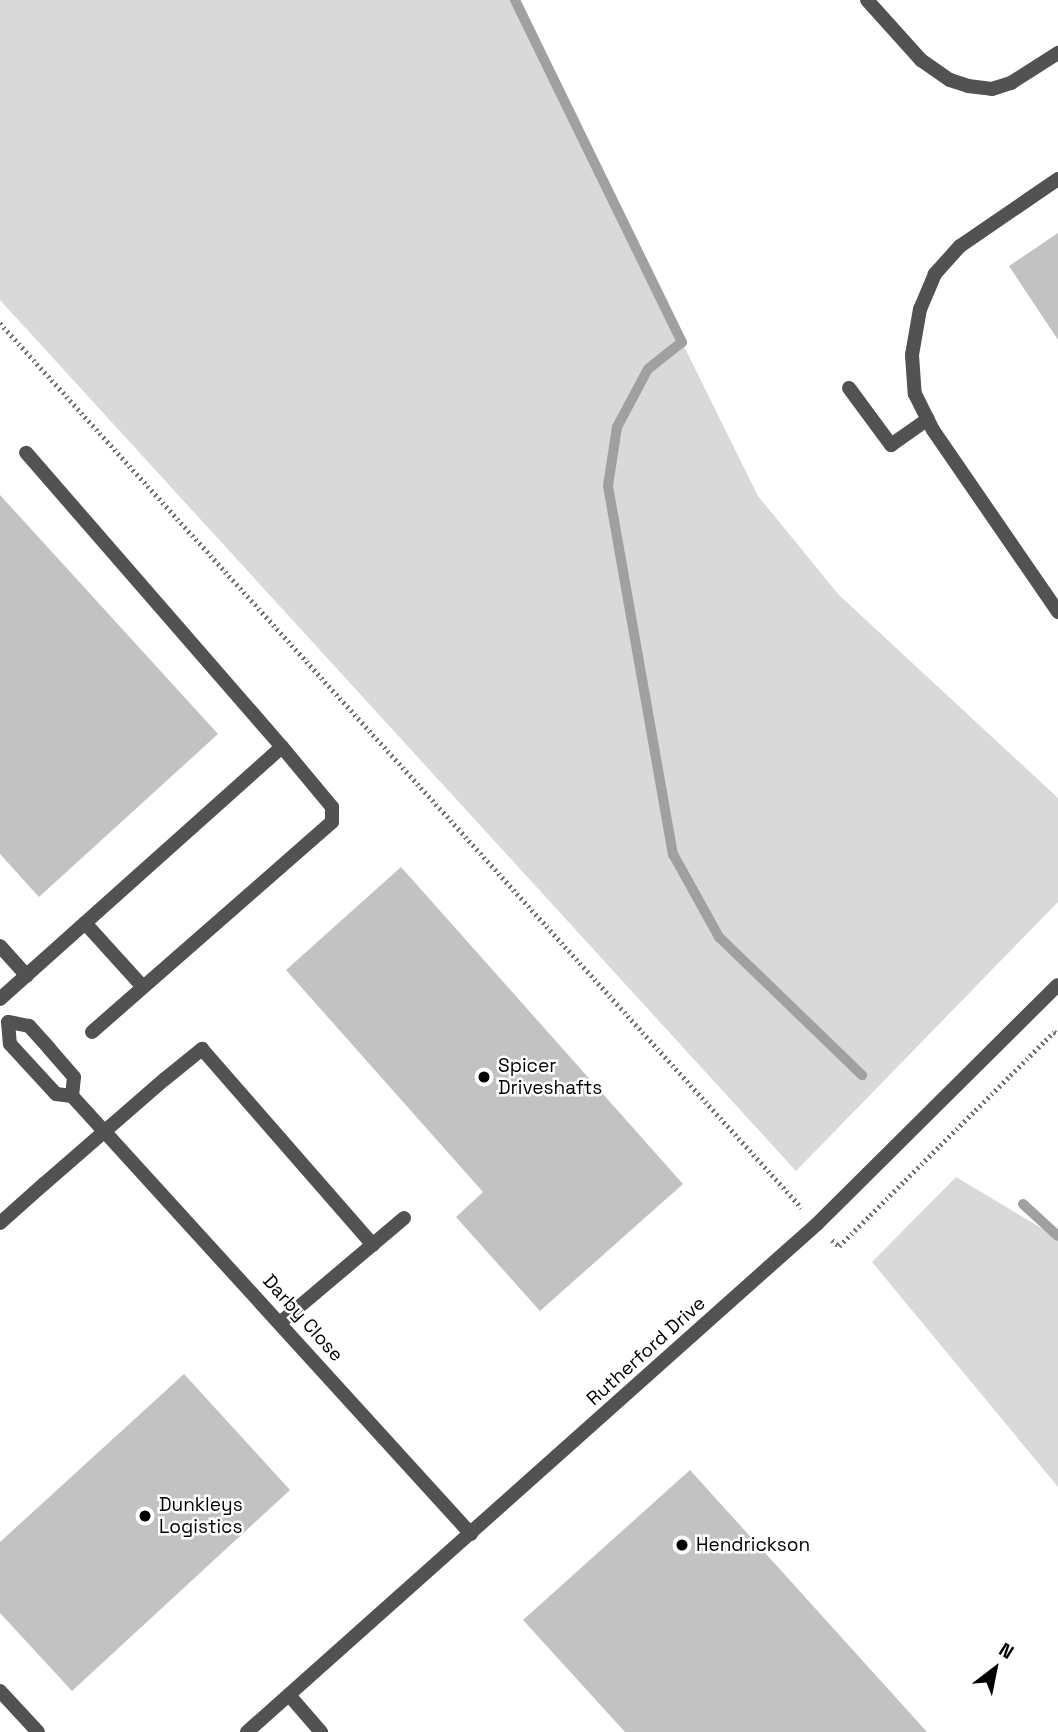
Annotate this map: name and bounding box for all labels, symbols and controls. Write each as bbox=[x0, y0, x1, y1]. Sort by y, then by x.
place label: Spicer Driveshafts bbox=[498, 1055, 602, 1099]
marker: Spicer Driveshafts bbox=[476, 1069, 492, 1085]
street label: Darby Close bbox=[258, 1270, 348, 1366]
street label: Rutherford Drive bbox=[582, 1292, 710, 1410]
place label: Dunkleys Logistics bbox=[159, 1494, 243, 1538]
marker: Dunkleys Logistics bbox=[137, 1508, 153, 1524]
place label: Hendrickson bbox=[696, 1534, 810, 1556]
marker: Hendrickson bbox=[674, 1537, 690, 1553]
north arrow bbox=[960, 1634, 1030, 1704]
text: N bbox=[994, 1637, 1018, 1665]

